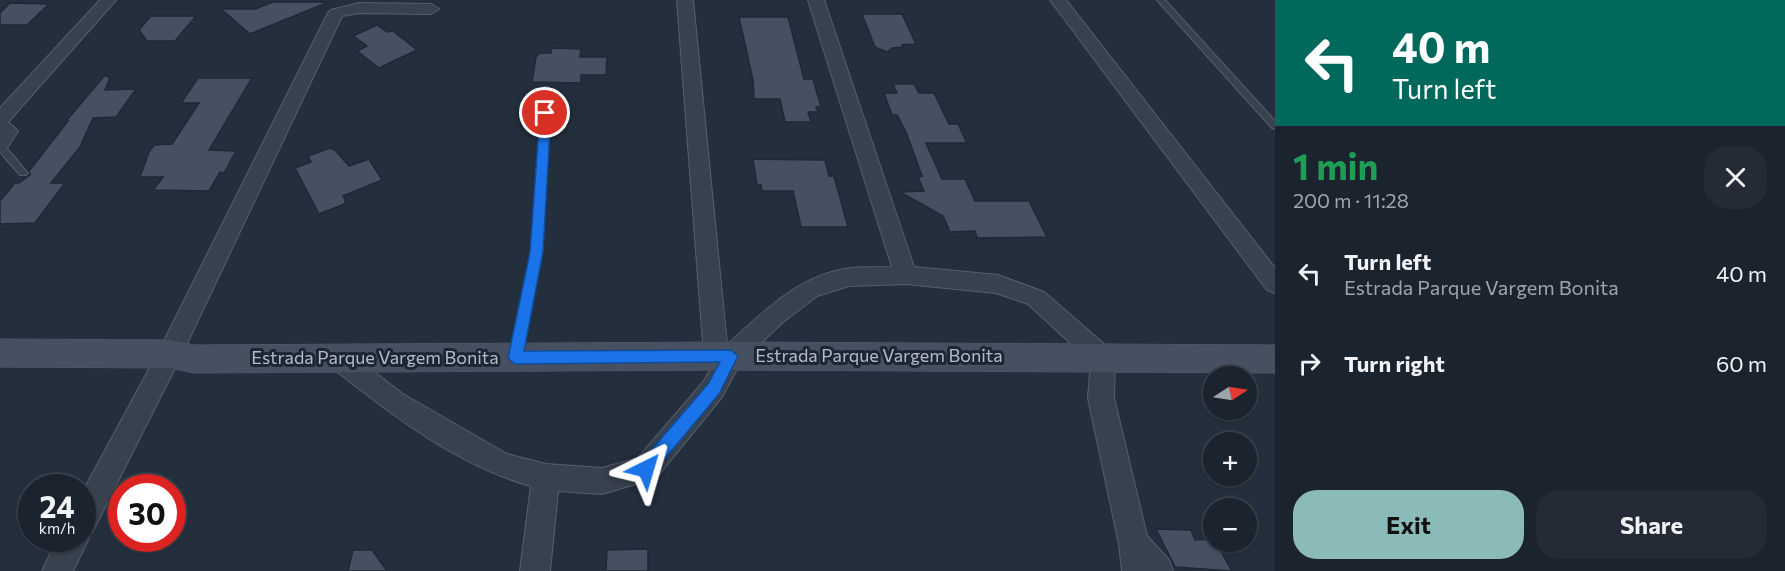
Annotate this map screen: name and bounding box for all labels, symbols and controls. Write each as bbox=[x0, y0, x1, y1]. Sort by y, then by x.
text: 40 m bbox=[1392, 20, 1490, 72]
icon: left bbox=[1293, 24, 1371, 102]
text: Turn left bbox=[1392, 72, 1496, 105]
pin bbox=[519, 87, 570, 138]
icon: arrive bbox=[528, 96, 561, 129]
text: 1 min bbox=[1293, 143, 1378, 187]
button: close bbox=[1704, 146, 1767, 209]
text: 200 m · 11:28 bbox=[1293, 188, 1409, 212]
text: Turn left bbox=[1344, 248, 1431, 275]
icon: left bbox=[1293, 257, 1326, 290]
text: 40 m bbox=[1716, 260, 1767, 287]
text: Estrada Parque Vargem Bonita bbox=[1344, 275, 1619, 299]
street label: Estrada Parque Vargem Bonita bbox=[755, 344, 1003, 366]
street label: Estrada Parque Vargem Bonita bbox=[251, 346, 499, 368]
icon: right bbox=[1293, 347, 1326, 380]
text: Turn right bbox=[1344, 350, 1445, 377]
text: 60 m bbox=[1716, 350, 1767, 377]
north arrow bbox=[1203, 366, 1257, 420]
map controls bbox=[1203, 366, 1257, 552]
button: + bbox=[1203, 432, 1257, 486]
position arrow bbox=[614, 437, 678, 501]
speed limit sign: 30 bbox=[108, 474, 186, 552]
text: 24 bbox=[39, 487, 75, 524]
button: Exit bbox=[1293, 490, 1524, 559]
button: Share bbox=[1536, 490, 1767, 559]
button: − bbox=[1203, 498, 1257, 552]
text: km/h bbox=[39, 519, 75, 537]

